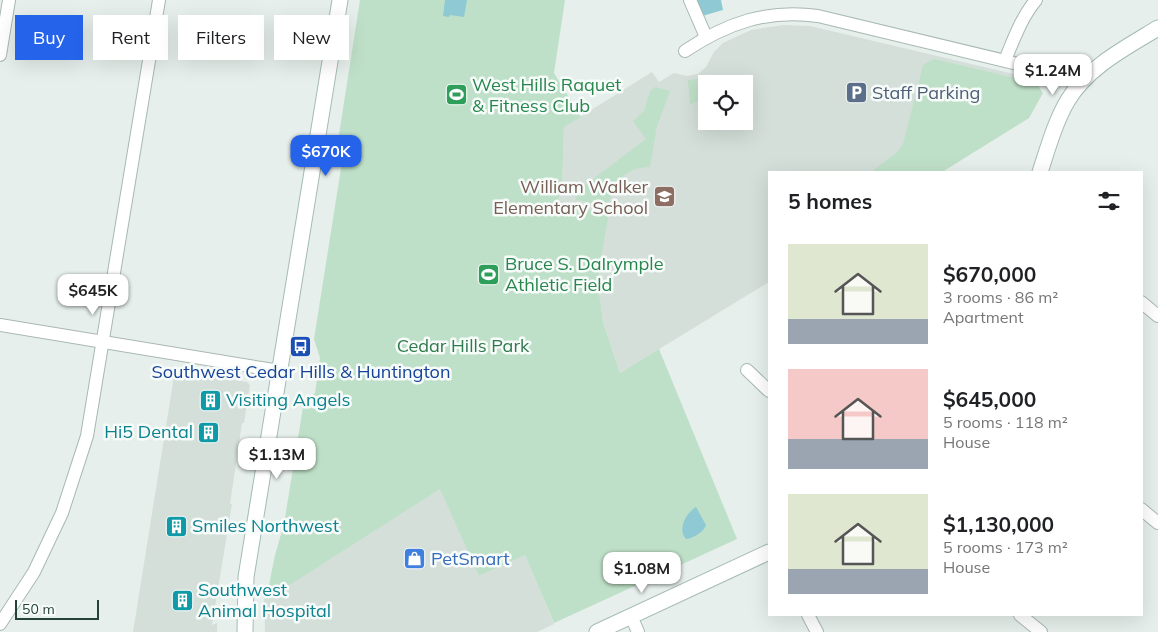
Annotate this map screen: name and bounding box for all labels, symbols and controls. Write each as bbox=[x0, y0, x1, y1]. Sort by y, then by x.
chip: Buy bbox=[15, 15, 83, 60]
chip: Rent bbox=[93, 15, 168, 60]
chip: Filters bbox=[178, 15, 264, 60]
chip: New bbox=[274, 15, 349, 60]
pin: $1.24M bbox=[1012, 54, 1094, 96]
text: $1.24M bbox=[1025, 60, 1081, 80]
place label: West Hills Raquet & Fitness Club bbox=[472, 73, 621, 117]
map controls bbox=[698, 75, 753, 130]
button: locate bbox=[698, 75, 753, 130]
parking icon: Staff Parking bbox=[844, 81, 868, 105]
place label: Staff Parking bbox=[872, 81, 980, 104]
sports icon: West Hills Raquet & Fitness Club bbox=[444, 83, 468, 107]
pin: $670K bbox=[291, 134, 361, 177]
text: $670K bbox=[301, 141, 351, 161]
place label: William Walker Elementary School bbox=[493, 175, 648, 219]
school or university icon: William Walker Elementary School bbox=[652, 185, 676, 209]
icon: filters bbox=[1095, 187, 1123, 215]
text: 5 homes bbox=[788, 188, 872, 214]
place label: Bruce S. DaIrymple Athletic Field bbox=[505, 252, 663, 296]
text: $670,000 bbox=[943, 261, 1036, 287]
sports icon: Bruce S. DaIrymple Athletic Field bbox=[477, 262, 501, 286]
icon: home bbox=[828, 264, 888, 324]
pin: $645K bbox=[58, 274, 128, 316]
text: $645K bbox=[68, 280, 118, 300]
text: 3 rooms · 86 m² bbox=[943, 287, 1058, 307]
text: Apartment bbox=[943, 307, 1024, 327]
park label: Cedar Hills Park bbox=[397, 334, 530, 357]
bus stop icon: Southwest Cedar Hills & Huntington bbox=[289, 335, 313, 359]
place label: Southwest Cedar Hills & Huntington bbox=[152, 360, 450, 383]
text: $645,000 bbox=[943, 386, 1036, 412]
building icon: Visiting Angels bbox=[198, 388, 222, 412]
place label: Visiting Angels bbox=[226, 388, 350, 411]
icon: home bbox=[828, 389, 888, 449]
text: 5 rooms · 118 m² bbox=[943, 412, 1068, 432]
place label: Hi5 Dental bbox=[104, 420, 193, 443]
building icon: Hi5 Dental bbox=[197, 420, 221, 444]
text: House bbox=[943, 432, 990, 452]
pin: $1.13M bbox=[236, 438, 318, 480]
text: $1.13M bbox=[249, 444, 305, 464]
text: $1,130,000 bbox=[943, 511, 1054, 537]
building icon: Smiles Northwest bbox=[164, 514, 188, 538]
place label: Smiles Northwest bbox=[192, 514, 339, 537]
icon: home bbox=[828, 514, 888, 574]
text: 5 rooms · 173 m² bbox=[943, 537, 1068, 557]
shop icon: PetSmart bbox=[403, 547, 427, 571]
place label: PetSmart bbox=[431, 547, 510, 570]
pin: $1.08M bbox=[601, 552, 683, 594]
text: House bbox=[943, 557, 990, 577]
text: $1.08M bbox=[614, 558, 670, 578]
place label: Southwest Animal Hospital bbox=[198, 578, 331, 622]
building icon: Southwest Animal Hospital bbox=[170, 588, 194, 612]
scale bar bbox=[15, 597, 99, 620]
text: 50 m bbox=[22, 600, 55, 618]

